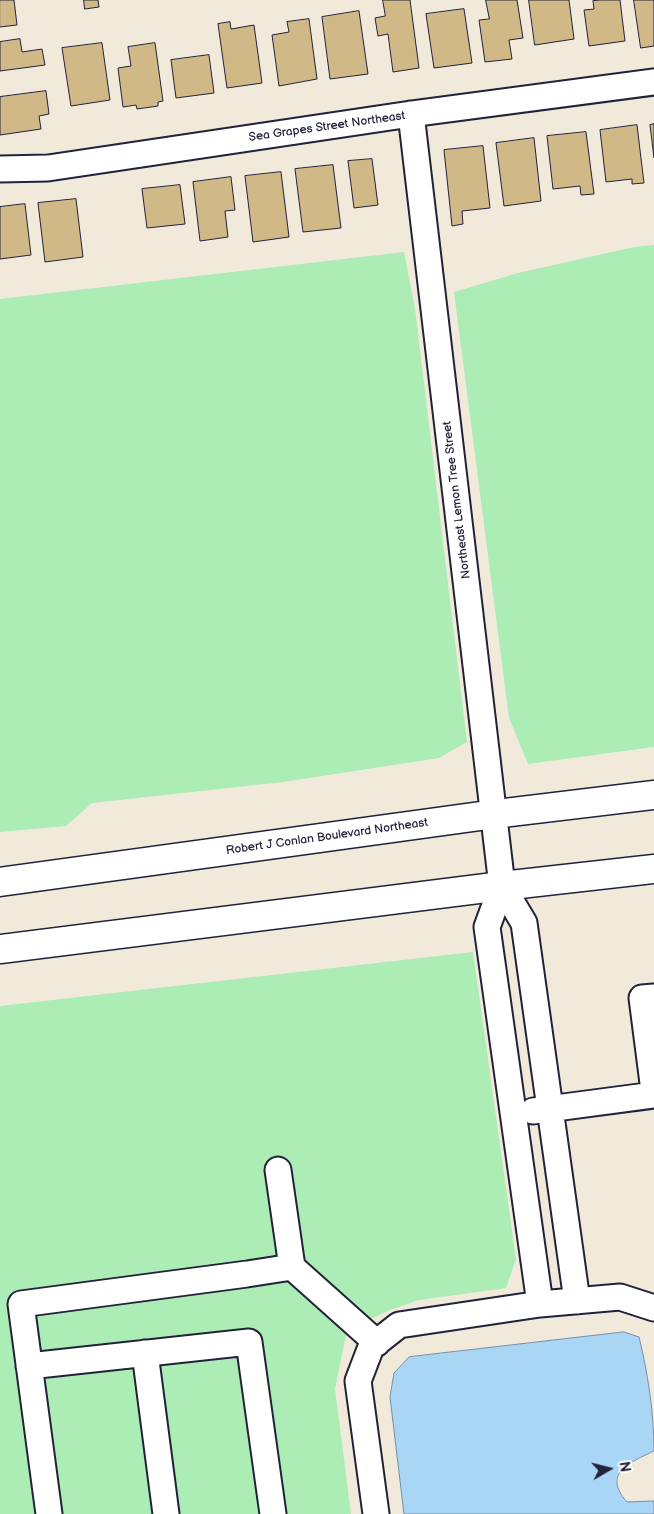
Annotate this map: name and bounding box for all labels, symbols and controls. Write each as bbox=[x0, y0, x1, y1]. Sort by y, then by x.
street label: Sea Grapes Street Northeast bbox=[248, 109, 406, 145]
street label: Northeast Lemon Tree Street bbox=[440, 420, 474, 580]
street label: Robert J Conlan Boulevard Northeast bbox=[225, 816, 429, 858]
north arrow bbox=[584, 1444, 634, 1494]
text: N bbox=[615, 1460, 633, 1473]

